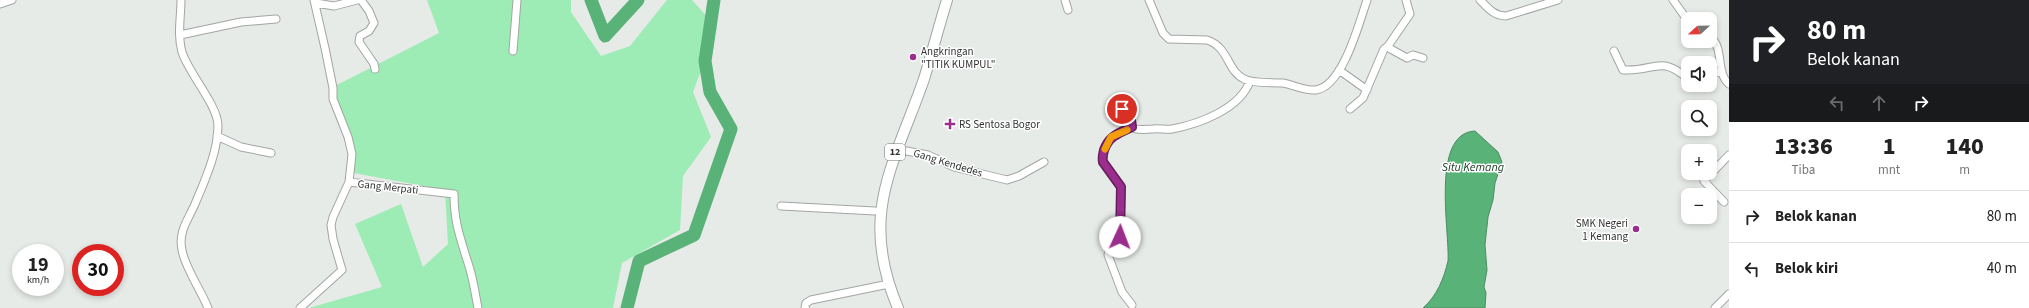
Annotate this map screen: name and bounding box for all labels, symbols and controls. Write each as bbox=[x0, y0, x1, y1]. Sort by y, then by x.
text: 80 m bbox=[1807, 10, 1866, 50]
north arrow bbox=[1681, 12, 1717, 48]
map controls bbox=[1681, 12, 1717, 224]
icon: right bbox=[1741, 16, 1793, 68]
place label: Angkringan "TITIK KUMPUL" bbox=[921, 44, 996, 72]
text: Belok kanan bbox=[1807, 47, 1900, 72]
marker: Angkringan "TITIK KUMPUL" bbox=[908, 52, 918, 62]
button: sound bbox=[1681, 56, 1717, 92]
pin bbox=[1105, 92, 1139, 126]
icon: left bbox=[1826, 92, 1848, 114]
icon: ahead bbox=[1868, 92, 1890, 114]
icon: right bbox=[1910, 92, 1932, 114]
icon: arrive bbox=[1111, 98, 1133, 120]
button: search bbox=[1681, 100, 1717, 136]
place label: RS Sentosa Bogor bbox=[959, 117, 1040, 132]
marker: RS Sentosa Bogor bbox=[944, 118, 956, 130]
text: 13:36 bbox=[1774, 129, 1833, 164]
text: 1 bbox=[1883, 129, 1896, 164]
text: 140 bbox=[1945, 129, 1984, 164]
road number: 12 bbox=[885, 144, 905, 160]
button: + bbox=[1681, 144, 1717, 180]
street label: Gang Kendedes bbox=[912, 145, 985, 181]
water label: Situ Kemang bbox=[1442, 159, 1504, 176]
text: Tiba bbox=[1792, 161, 1815, 179]
text: mnt bbox=[1878, 161, 1900, 179]
text: m bbox=[1959, 161, 1970, 179]
street label: Gang Merpati bbox=[357, 176, 419, 198]
button: − bbox=[1681, 188, 1717, 224]
icon: right bbox=[1741, 206, 1763, 228]
text: Belok kanan bbox=[1775, 206, 1857, 227]
text: 80 m bbox=[1987, 206, 2017, 227]
position arrow bbox=[1099, 216, 1141, 258]
place label: SMK Negeri 1 Kemang bbox=[1576, 216, 1628, 244]
marker: SMK Negeri 1 Kemang bbox=[1631, 224, 1641, 234]
speed limit sign: 30 bbox=[72, 244, 124, 296]
text: 19 bbox=[27, 251, 49, 279]
icon: left bbox=[1741, 258, 1763, 280]
text: Belok kiri bbox=[1775, 258, 1838, 279]
text: 40 m bbox=[1987, 258, 2017, 279]
text: km/h bbox=[27, 273, 49, 287]

